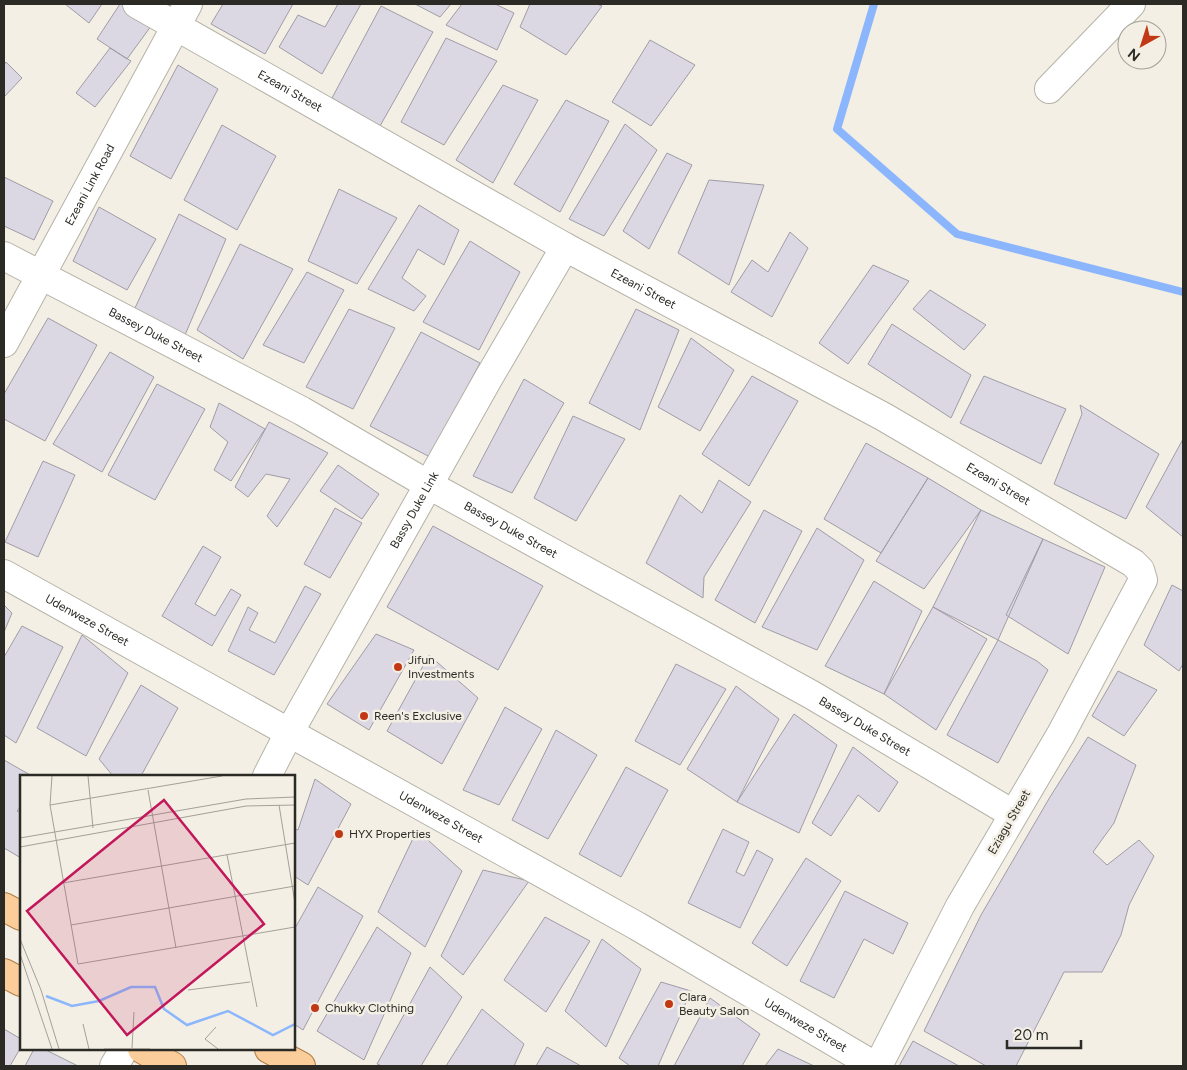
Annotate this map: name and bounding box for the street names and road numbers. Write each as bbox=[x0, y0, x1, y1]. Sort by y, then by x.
street label: Ezeani Street bbox=[255, 67, 325, 115]
street label: Ezeani Link Road bbox=[62, 142, 118, 228]
street label: Ezeani Street bbox=[608, 266, 679, 312]
street label: Bassey Duke Street bbox=[106, 305, 206, 365]
street label: Ezeani Street bbox=[964, 460, 1033, 508]
street label: Bassy Duke Link bbox=[387, 469, 441, 551]
street label: Bassey Duke Street bbox=[462, 499, 560, 561]
street label: Udenweze Street bbox=[43, 591, 132, 649]
street label: Bassey Duke Street bbox=[816, 694, 914, 759]
street label: Eziagu Street bbox=[985, 787, 1033, 857]
street label: Udenweze Street bbox=[397, 788, 486, 846]
street label: Udenweze Street bbox=[762, 995, 850, 1055]

